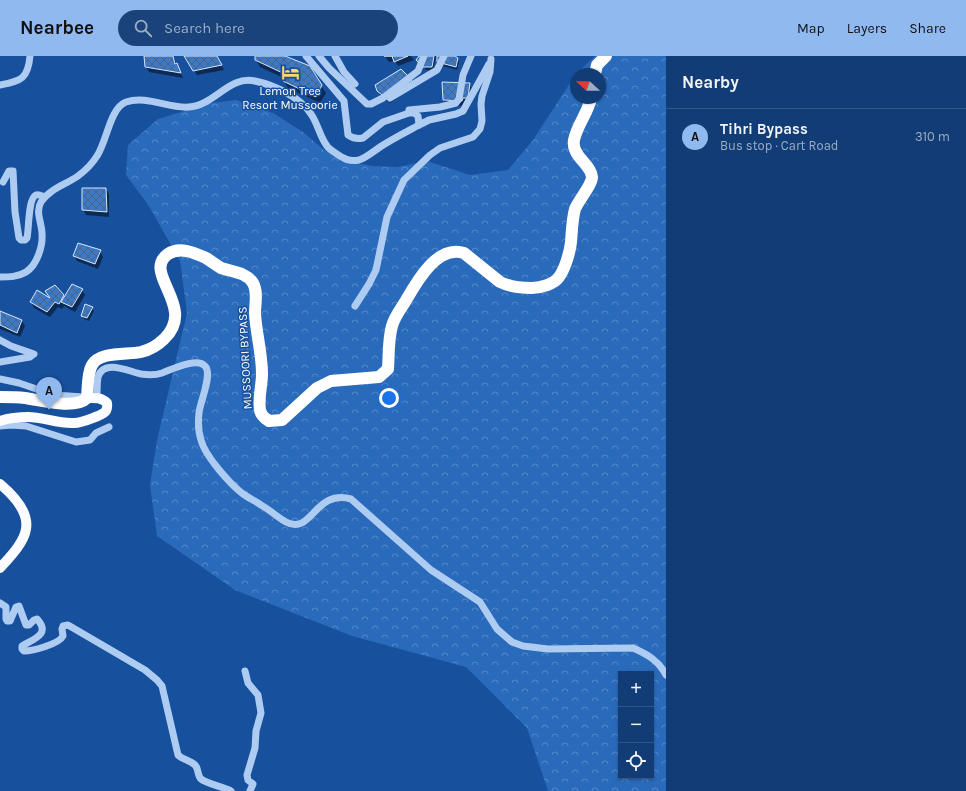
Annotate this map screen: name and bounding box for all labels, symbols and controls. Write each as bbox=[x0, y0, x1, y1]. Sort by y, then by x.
search box bbox=[118, 10, 398, 46]
text: Nearbee bbox=[20, 17, 94, 39]
icon: search bbox=[132, 17, 154, 39]
text: Search here bbox=[164, 19, 245, 37]
text: Map bbox=[797, 20, 825, 37]
text: Layers bbox=[847, 20, 887, 37]
text: Share bbox=[909, 20, 946, 37]
hotel icon: Lemon Tree Resort Mussoorie bbox=[280, 62, 300, 82]
north arrow bbox=[570, 68, 606, 104]
text: Nearby bbox=[682, 72, 739, 92]
place label: Lemon Tree Resort Mussoorie bbox=[242, 84, 338, 112]
text: Tihri Bypass bbox=[720, 120, 808, 138]
text: A bbox=[691, 129, 699, 144]
text: 310 m bbox=[915, 129, 950, 144]
text: Bus stop · Cart Road bbox=[720, 138, 839, 153]
street label: MUSSOORI BYPASS bbox=[235, 306, 255, 410]
pin: A bbox=[36, 377, 62, 410]
your location bbox=[379, 388, 399, 408]
map controls bbox=[618, 671, 654, 779]
button: + bbox=[618, 671, 654, 707]
button: − bbox=[618, 707, 654, 743]
button: locate bbox=[618, 743, 654, 779]

